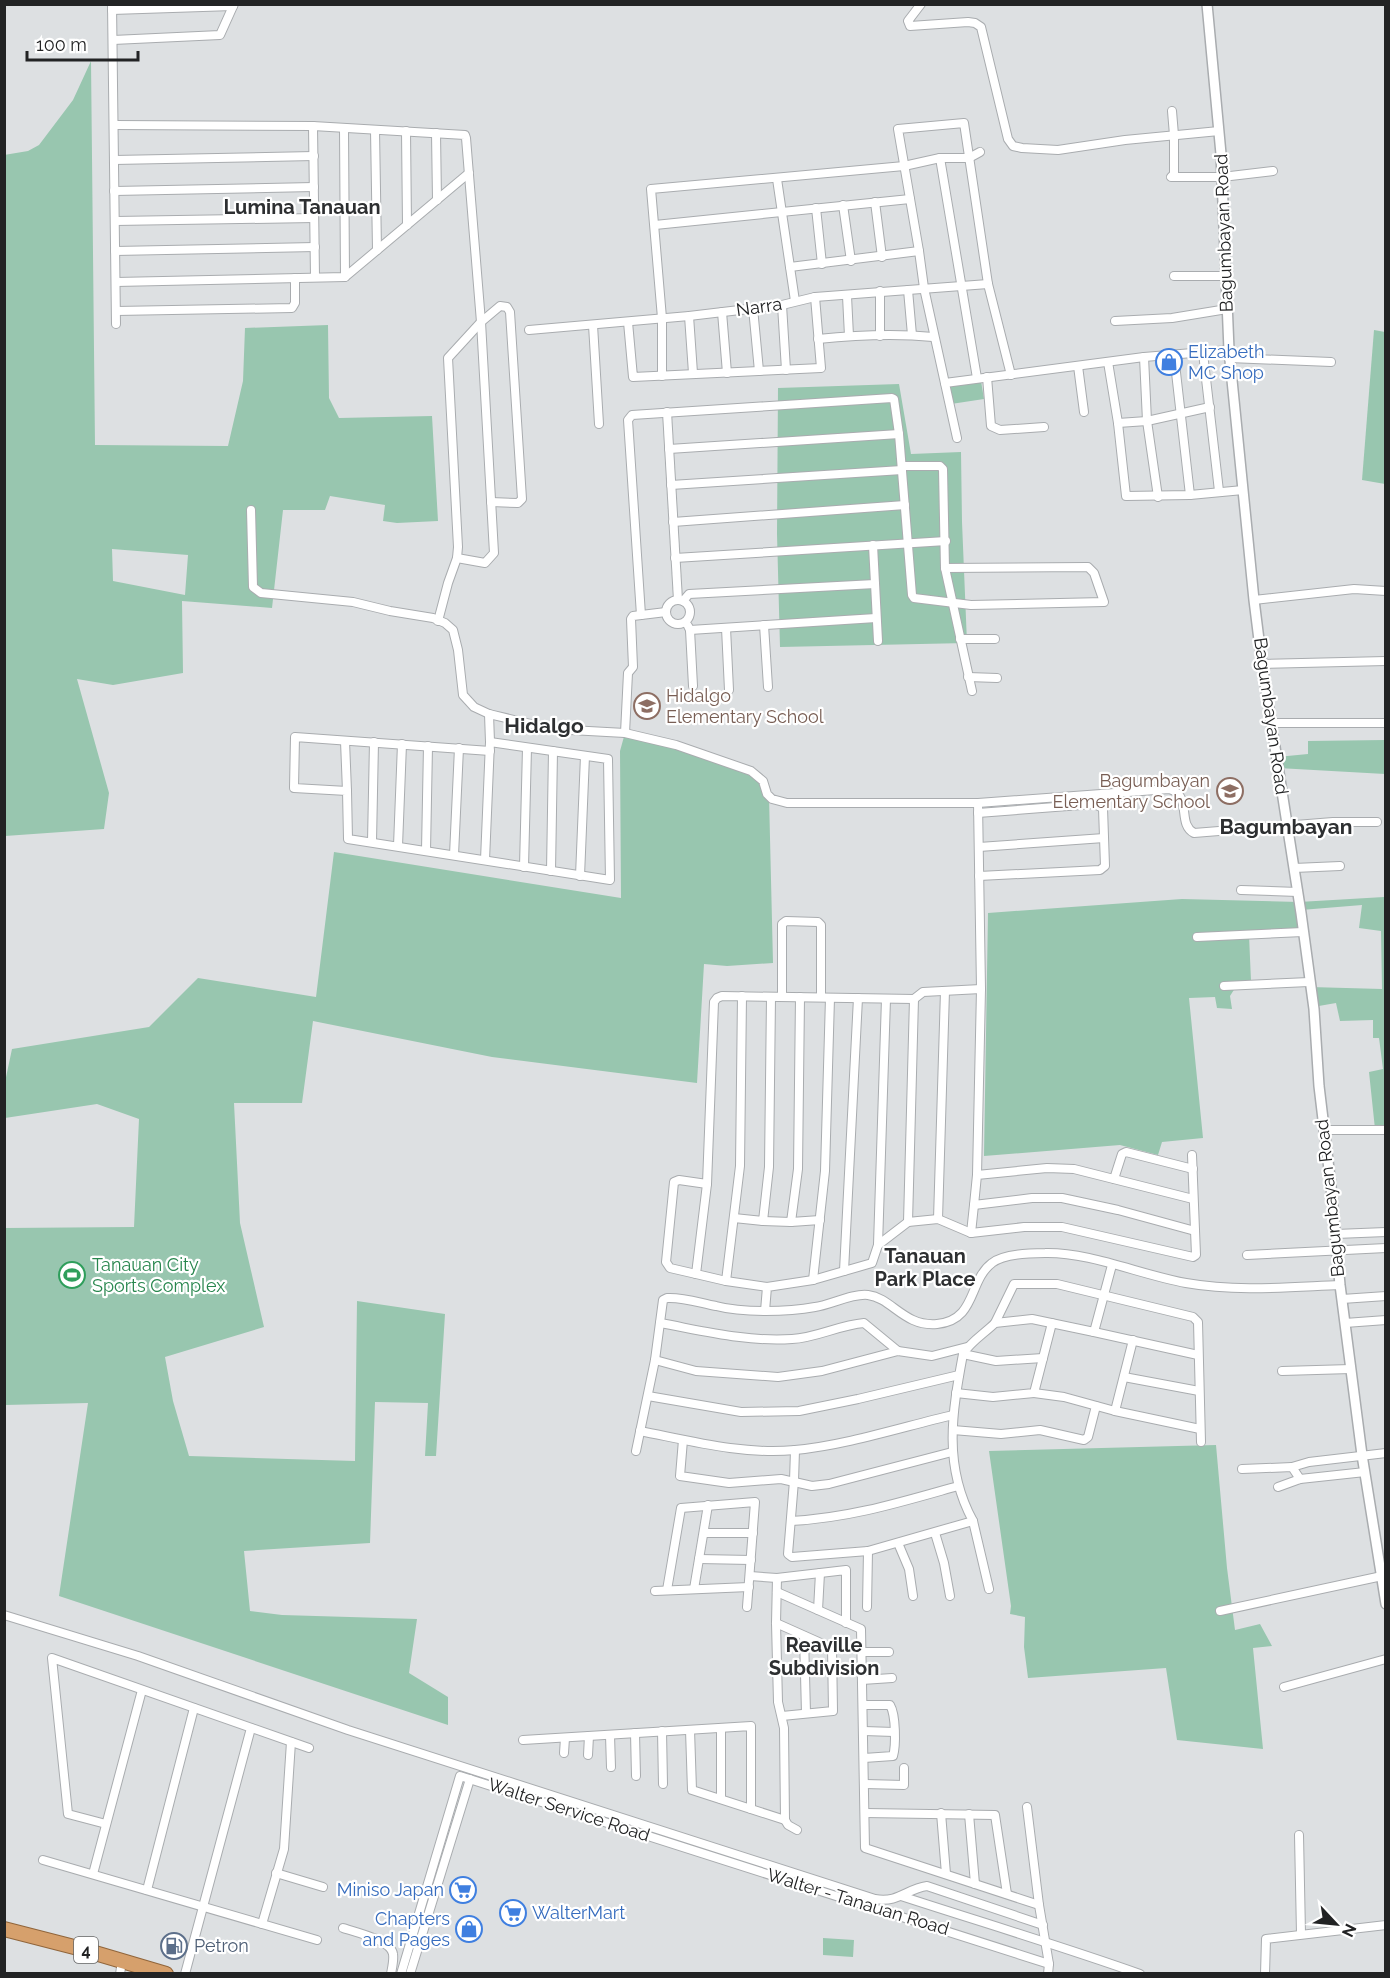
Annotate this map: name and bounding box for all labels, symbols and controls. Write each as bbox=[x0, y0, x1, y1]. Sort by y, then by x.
scale bar bbox=[27, 24, 138, 62]
text: 100 m bbox=[36, 34, 87, 55]
street label: Bagumbayan Road bbox=[1210, 154, 1237, 313]
district label: Lumina Tanauan bbox=[223, 195, 381, 219]
street label: Narra bbox=[735, 293, 783, 320]
place label: Elizabeth MC Shop bbox=[1188, 341, 1265, 383]
shop icon: Elizabeth MC Shop bbox=[1154, 347, 1184, 377]
street label: Bagumbayan Road bbox=[1250, 636, 1293, 796]
place label: Hidalgo Elementary School bbox=[666, 685, 824, 727]
school or university icon: Hidalgo Elementary School bbox=[632, 691, 662, 721]
district label: Hidalgo bbox=[504, 713, 584, 738]
place label: Bagumbayan Elementary School bbox=[1052, 770, 1210, 812]
school or university icon: Bagumbayan Elementary School bbox=[1215, 776, 1245, 806]
district label: Bagumbayan bbox=[1219, 814, 1353, 839]
street label: Bagumbayan Road bbox=[1311, 1118, 1348, 1278]
district label: Tanauan Park Place bbox=[875, 1244, 975, 1291]
place label: Tanauan City Sports Complex bbox=[92, 1254, 225, 1296]
sports icon: Tanauan City Sports Complex bbox=[57, 1260, 87, 1290]
district label: Reaville Subdivision bbox=[769, 1633, 879, 1680]
street label: Walter Service Road bbox=[486, 1773, 653, 1846]
street label: Walter - Tanauan Road bbox=[765, 1864, 952, 1939]
supermarket icon: Miniso Japan bbox=[448, 1875, 478, 1905]
place label: Miniso Japan bbox=[337, 1879, 444, 1900]
north arrow bbox=[1306, 1894, 1366, 1954]
supermarket icon: WalterMart bbox=[498, 1898, 528, 1928]
place label: WalterMart bbox=[532, 1902, 625, 1923]
place label: Chapters and Pages bbox=[363, 1908, 450, 1950]
shop icon: Chapters and Pages bbox=[454, 1914, 484, 1944]
text: N bbox=[1338, 1921, 1360, 1940]
fuel station icon: Petron bbox=[159, 1931, 189, 1961]
place label: Petron bbox=[194, 1935, 249, 1956]
road number: 4 bbox=[74, 1937, 98, 1963]

